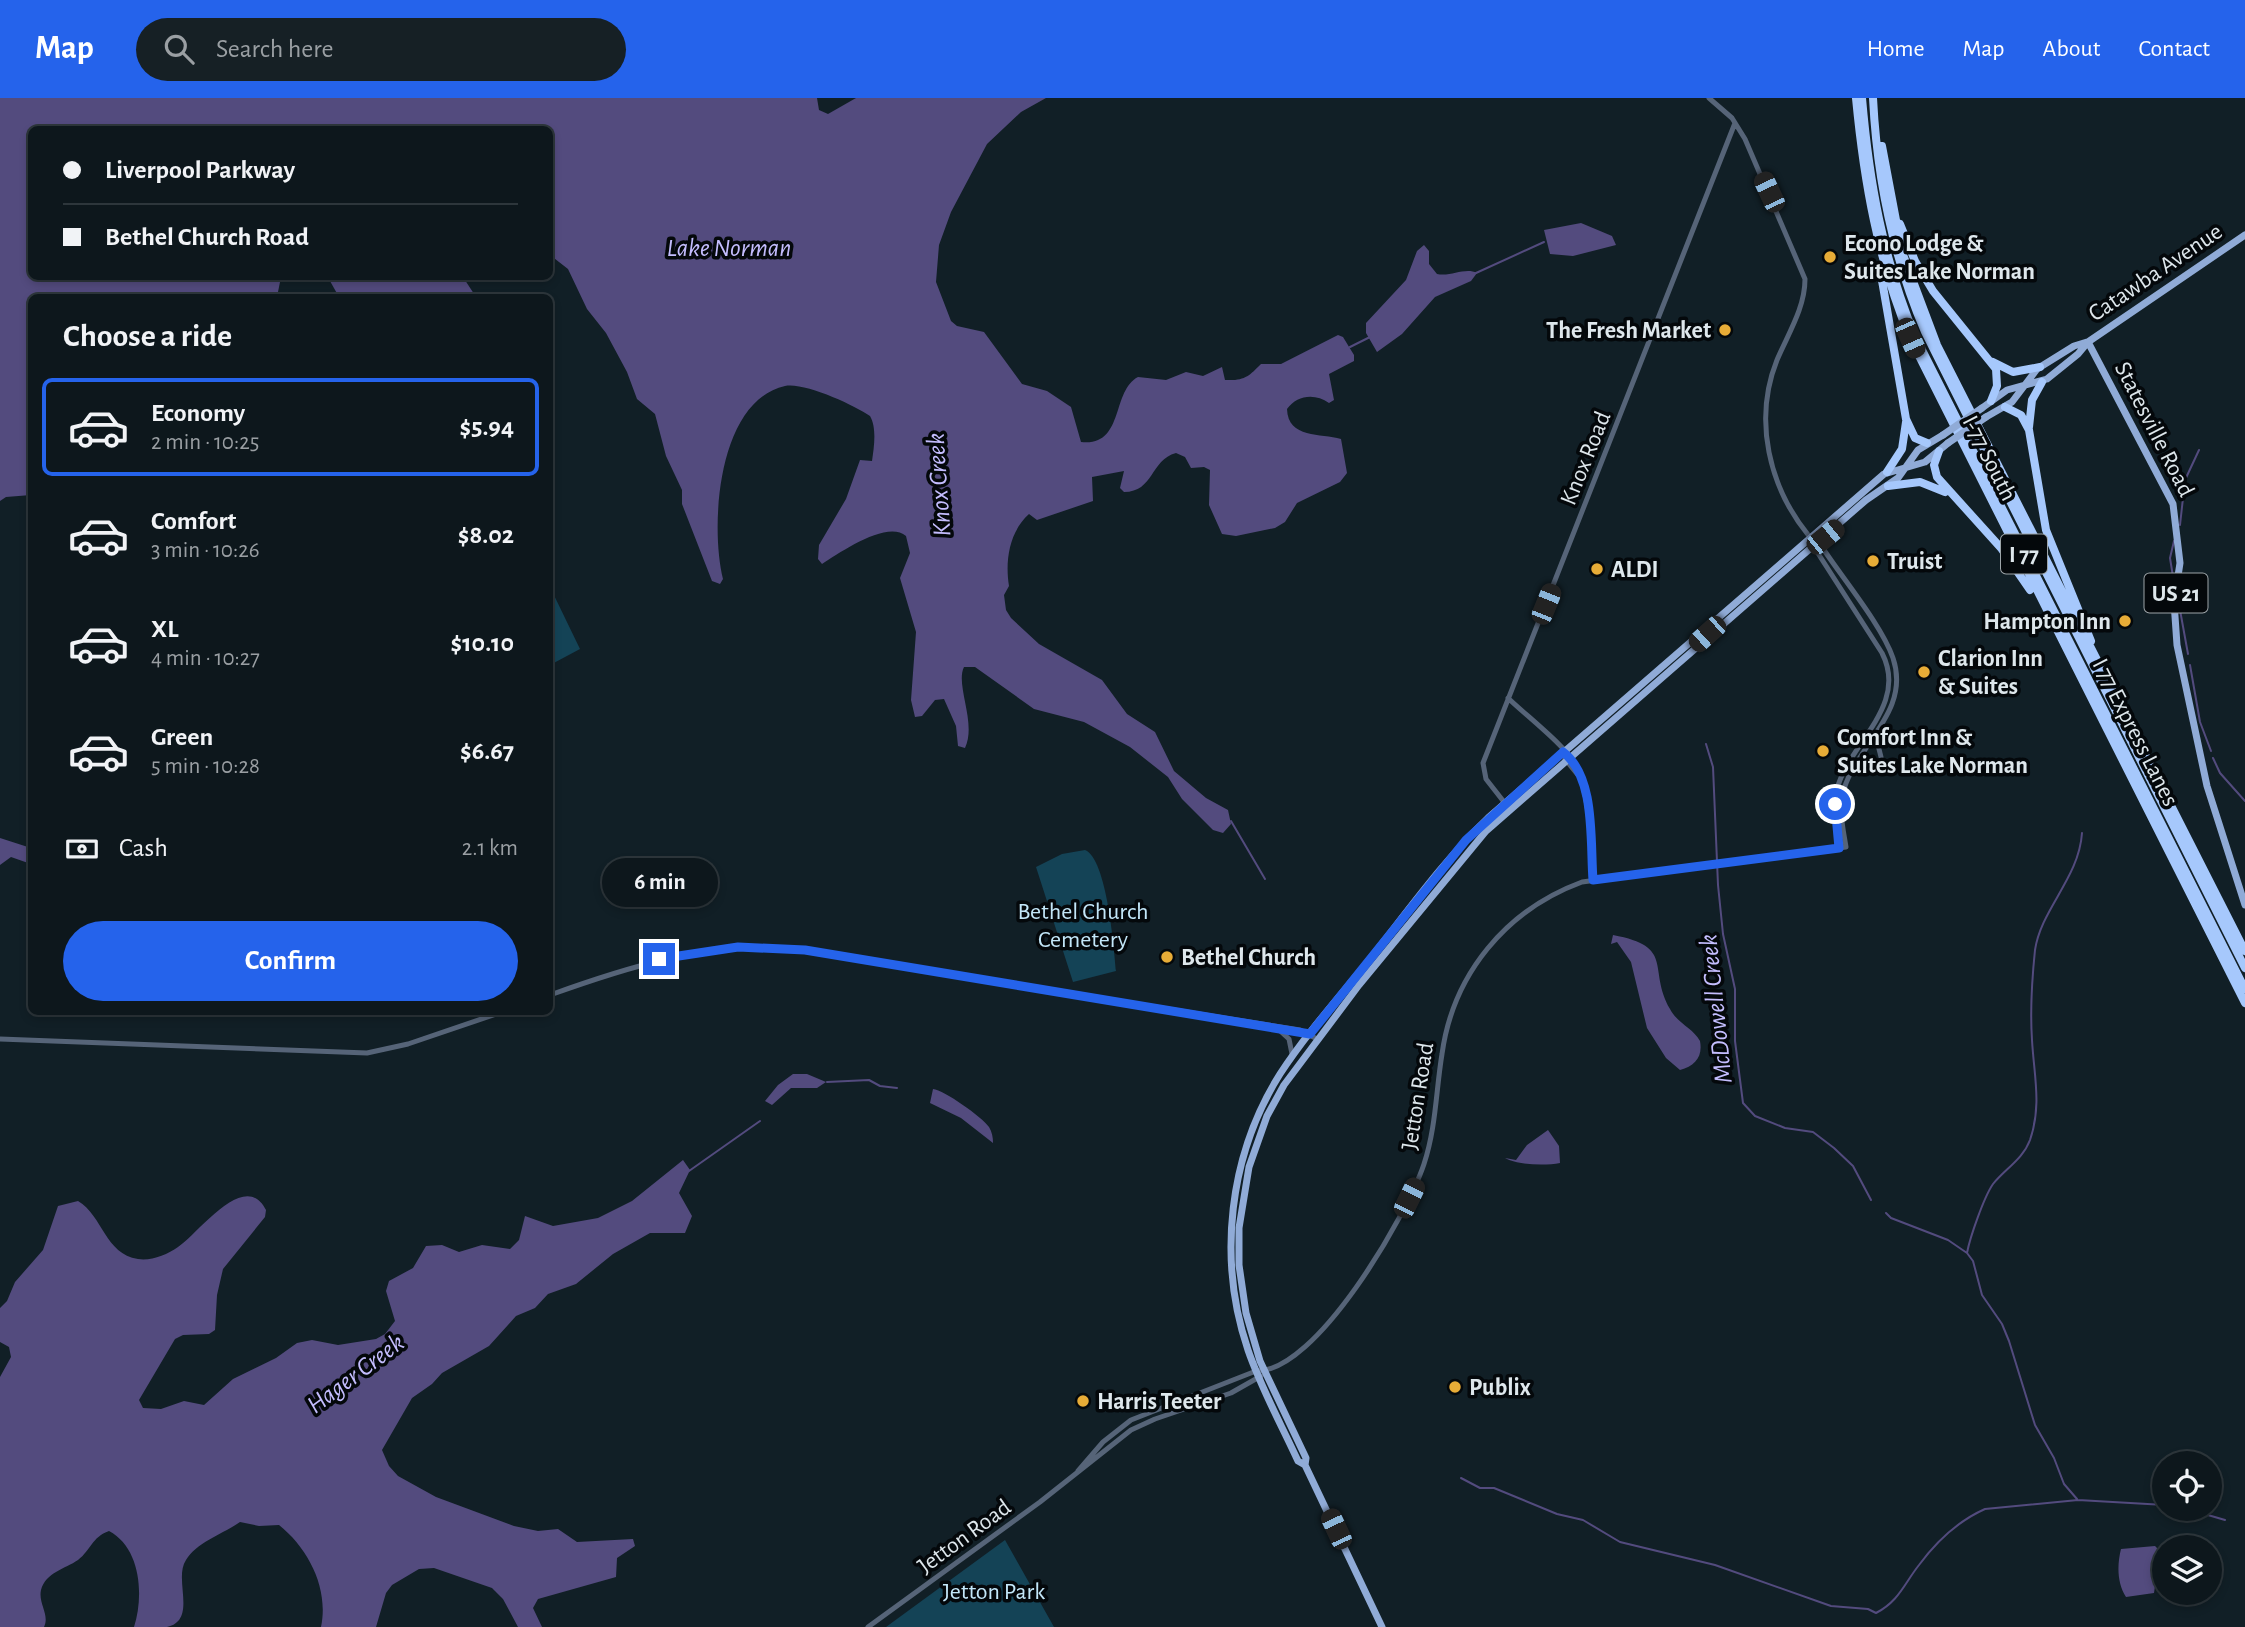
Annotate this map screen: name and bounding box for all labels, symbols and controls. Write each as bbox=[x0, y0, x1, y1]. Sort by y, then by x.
search box bbox=[136, 18, 626, 81]
icon: search bbox=[160, 30, 198, 68]
text: Map bbox=[35, 32, 94, 65]
text: Search here bbox=[216, 36, 334, 62]
text: Home bbox=[1867, 37, 1925, 61]
text: Map bbox=[1963, 37, 2005, 61]
text: About bbox=[2043, 37, 2100, 61]
text: Contact bbox=[2138, 37, 2210, 61]
text: Liverpool Parkway bbox=[105, 157, 295, 183]
car bbox=[1751, 169, 1788, 215]
street label: Catawba Avenue bbox=[2084, 219, 2227, 326]
text: Bethel Church Road bbox=[105, 224, 309, 250]
place label: Econo Lodge & Suites Lake Norman bbox=[1844, 232, 2035, 284]
water label: Lake Norman bbox=[667, 235, 791, 261]
marker: Econo Lodge & Suites Lake Norman bbox=[1822, 249, 1838, 265]
car bbox=[1892, 315, 1929, 361]
place label: The Fresh Market bbox=[1546, 319, 1711, 343]
text: Choose a ride bbox=[63, 320, 232, 352]
marker: The Fresh Market bbox=[1717, 322, 1733, 338]
street label: Statesville Road bbox=[2110, 358, 2198, 501]
icon: car bbox=[67, 396, 130, 459]
text: Economy bbox=[151, 400, 245, 426]
street label: Knox Road bbox=[1556, 408, 1616, 509]
street label: I-77 South bbox=[1958, 412, 2021, 505]
text: $5.94 bbox=[459, 414, 514, 440]
text: 2 min · 10:25 bbox=[151, 431, 259, 454]
water label: Knox Creek bbox=[922, 432, 956, 538]
icon: car bbox=[67, 504, 130, 567]
text: Comfort bbox=[151, 508, 236, 534]
car bbox=[1803, 516, 1848, 558]
text: $8.02 bbox=[458, 522, 514, 548]
road number: I 77 bbox=[2001, 534, 2047, 574]
text: 3 min · 10:26 bbox=[151, 539, 260, 562]
place label: Truist bbox=[1887, 550, 1942, 574]
marker: Truist bbox=[1865, 553, 1881, 569]
place label: ALDI bbox=[1611, 558, 1658, 582]
marker: ALDI bbox=[1589, 561, 1605, 577]
road number: US 21 bbox=[2144, 573, 2208, 612]
car bbox=[1529, 581, 1564, 627]
place label: Hampton Inn bbox=[1983, 610, 2111, 634]
icon: car bbox=[67, 612, 130, 675]
car bbox=[1685, 612, 1730, 656]
marker: Hampton Inn bbox=[2117, 613, 2133, 629]
text: XL bbox=[151, 616, 178, 642]
text: $10.10 bbox=[451, 630, 514, 656]
text: 4 min · 10:27 bbox=[151, 647, 260, 670]
place label: Clarion Inn & Suites bbox=[1938, 647, 2043, 699]
street label: I 77 Express Lanes bbox=[2088, 655, 2183, 810]
marker: Clarion Inn & Suites bbox=[1916, 664, 1932, 680]
icon: car bbox=[67, 720, 130, 783]
text: Green bbox=[151, 724, 213, 750]
place label: Comfort Inn & Suites Lake Norman bbox=[1837, 726, 2028, 778]
text: $6.67 bbox=[460, 738, 514, 764]
marker: Comfort Inn & Suites Lake Norman bbox=[1815, 743, 1831, 759]
text: 5 min · 10:28 bbox=[151, 755, 260, 778]
route start bbox=[1819, 788, 1851, 820]
icon: cash bbox=[63, 830, 101, 868]
text: Cash bbox=[119, 835, 168, 861]
text: 2.1 km bbox=[462, 837, 518, 860]
callout: 6 min bbox=[601, 858, 717, 906]
text: 6 min bbox=[634, 871, 686, 894]
park label: Bethel Church Cemetery bbox=[1017, 900, 1149, 952]
button: Confirm bbox=[63, 921, 518, 1001]
water label: McDowell Creek bbox=[1695, 933, 1737, 1085]
route end bbox=[643, 943, 675, 975]
place label: Bethel Church bbox=[1181, 946, 1316, 970]
marker: Bethel Church bbox=[1159, 949, 1175, 965]
street label: Jetton Road bbox=[1398, 1041, 1438, 1152]
car bbox=[1391, 1175, 1428, 1221]
water label: Hager Creek bbox=[302, 1329, 409, 1418]
place label: Publix bbox=[1469, 1376, 1531, 1400]
marker: Publix bbox=[1447, 1379, 1463, 1395]
place label: Harris Teeter bbox=[1097, 1390, 1222, 1414]
marker: Harris Teeter bbox=[1075, 1393, 1091, 1409]
map controls bbox=[2152, 1451, 2222, 1605]
button: locate bbox=[2152, 1451, 2222, 1521]
street label: Jetton Road bbox=[914, 1495, 1016, 1578]
car bbox=[1318, 1506, 1355, 1552]
button: layers bbox=[2152, 1535, 2222, 1605]
park label: Jetton Park bbox=[943, 1580, 1045, 1604]

